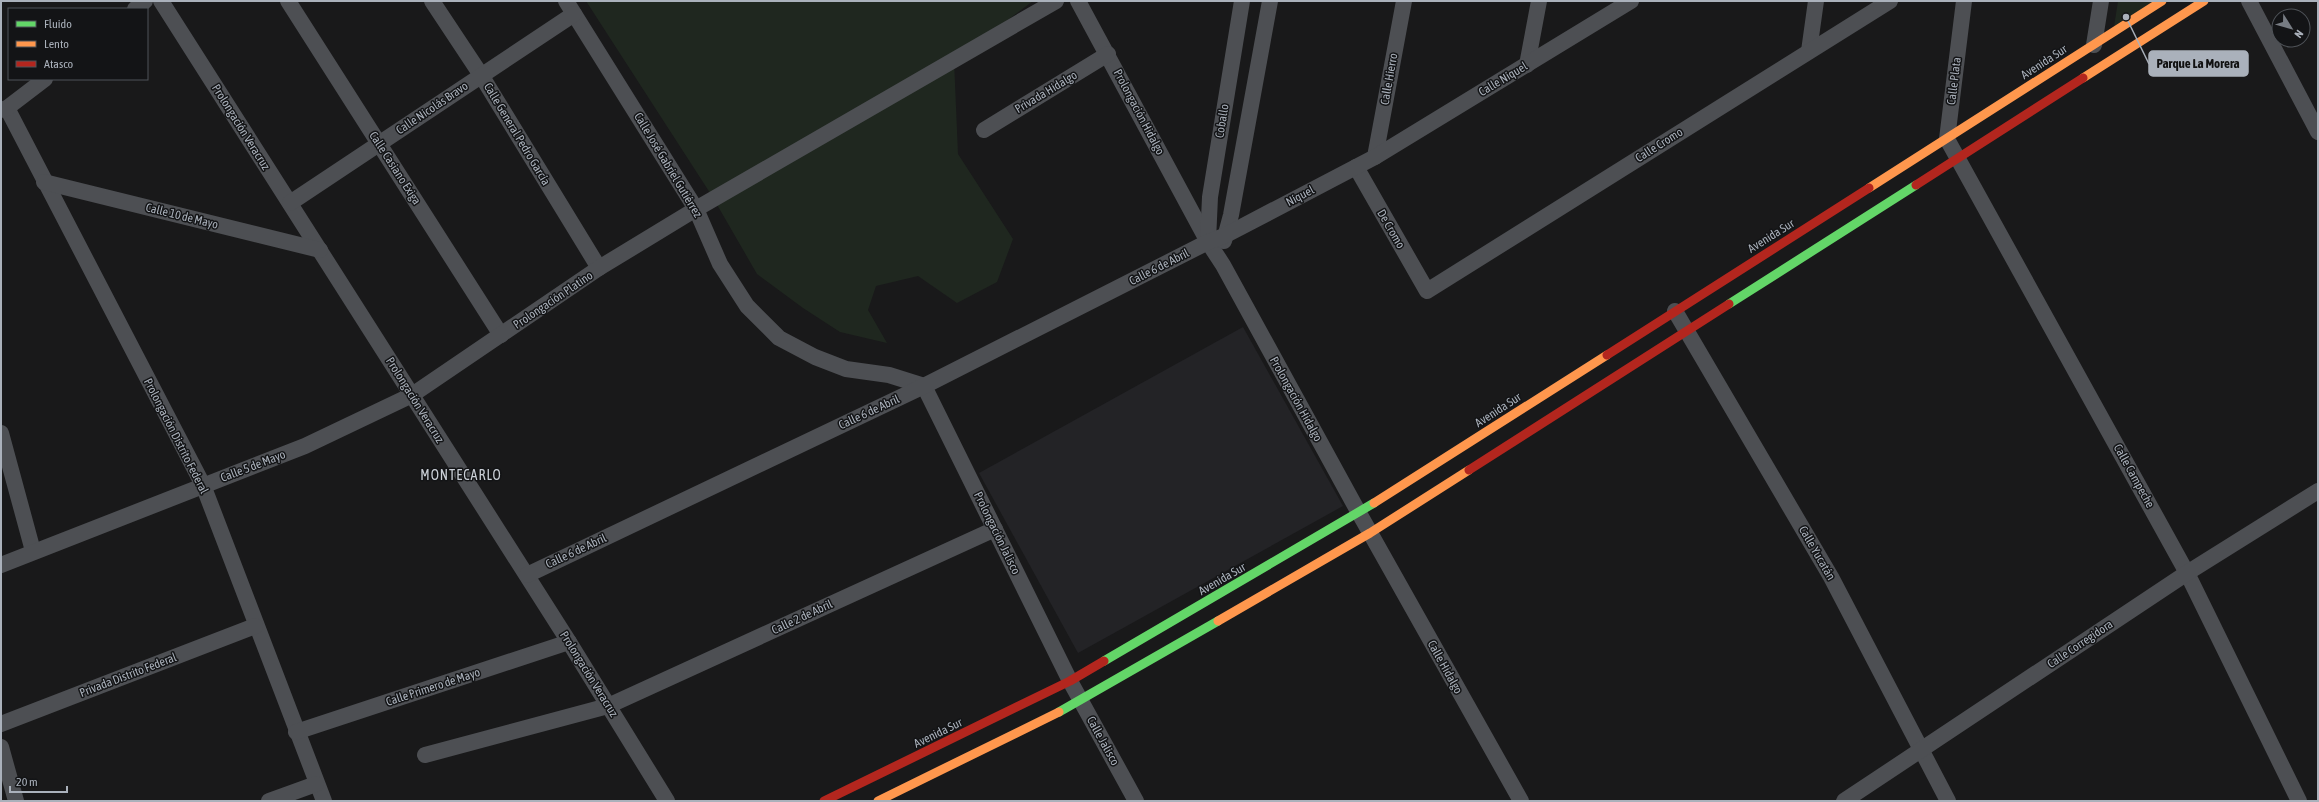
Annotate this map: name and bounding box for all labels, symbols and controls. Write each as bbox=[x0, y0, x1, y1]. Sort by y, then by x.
legend bbox=[8, 8, 148, 80]
north arrow bbox=[2271, 8, 2311, 48]
text: Fluido bbox=[44, 17, 72, 31]
text: N bbox=[2292, 28, 2306, 40]
text: Lento bbox=[44, 37, 69, 51]
street label: Avenida Sur bbox=[2018, 42, 2070, 82]
callout: Parque La Morera bbox=[2149, 51, 2248, 76]
street label: Calle Hierro bbox=[1378, 52, 1400, 106]
street label: Calle Plata bbox=[1944, 56, 1964, 106]
text: Parque La Morera bbox=[2156, 56, 2240, 71]
text: Atasco bbox=[44, 57, 74, 71]
street label: Calle Níquel bbox=[1476, 59, 1531, 99]
street label: Prolongación Hidalgo bbox=[1111, 67, 1168, 158]
street label: Privada Hidalgo bbox=[1012, 68, 1080, 116]
street label: Calle Nicolás Bravo bbox=[393, 79, 471, 137]
street label: Calle General Pedro García bbox=[481, 80, 553, 188]
street label: Prolongación Veracruz bbox=[209, 82, 273, 173]
street label: Coballo bbox=[1212, 103, 1232, 139]
street label: Calle José Gabriel Gutiérrez bbox=[631, 110, 705, 221]
street label: Calle Cromo bbox=[1633, 125, 1686, 165]
street label: Calle Casiano Exiga bbox=[366, 129, 424, 207]
street label: Níquel bbox=[1283, 182, 1317, 209]
street label: Calle 10 de Mayo bbox=[144, 200, 220, 232]
street label: De Cromo bbox=[1374, 207, 1408, 251]
street label: Avenida Sur bbox=[1745, 216, 1797, 256]
street label: Calle 6 de Abril bbox=[1127, 246, 1192, 288]
street label: Prolongación Platino bbox=[511, 268, 596, 332]
street label: Prolongación Hidalgo bbox=[1267, 354, 1325, 444]
street label: Prolongación Veracruz bbox=[383, 355, 447, 446]
street label: Prolongación Distrito Federal bbox=[141, 376, 212, 497]
street label: Avenida Sur bbox=[1472, 390, 1524, 430]
street label: Calle 6 de Abril bbox=[836, 391, 902, 432]
street label: Calle Campeche bbox=[2111, 442, 2157, 510]
street label: Calle 5 de Mayo bbox=[219, 447, 288, 485]
district label: MONTECARLO bbox=[420, 467, 502, 483]
street label: Prolongación Jalisco bbox=[971, 489, 1023, 577]
street label: Calle Yucatán bbox=[1796, 523, 1838, 583]
street label: Calle 6 de Abril bbox=[543, 530, 609, 571]
street label: Avenida Sur bbox=[1196, 560, 1248, 598]
street label: Calle 2 de Abril bbox=[769, 596, 835, 637]
street label: Calle Corregidora bbox=[2045, 617, 2115, 671]
street label: Prolongación Veracruz bbox=[557, 629, 621, 720]
street label: Calle Hidalgo bbox=[1425, 638, 1466, 696]
street label: Privada Distrito Federal bbox=[78, 650, 179, 700]
street label: Calle Primero de Mayo bbox=[384, 665, 482, 709]
street label: Calle Jalisco bbox=[1084, 714, 1122, 768]
street label: Avenida Sur bbox=[912, 715, 965, 751]
scale bar bbox=[10, 768, 67, 794]
text: 20 m bbox=[16, 775, 38, 789]

